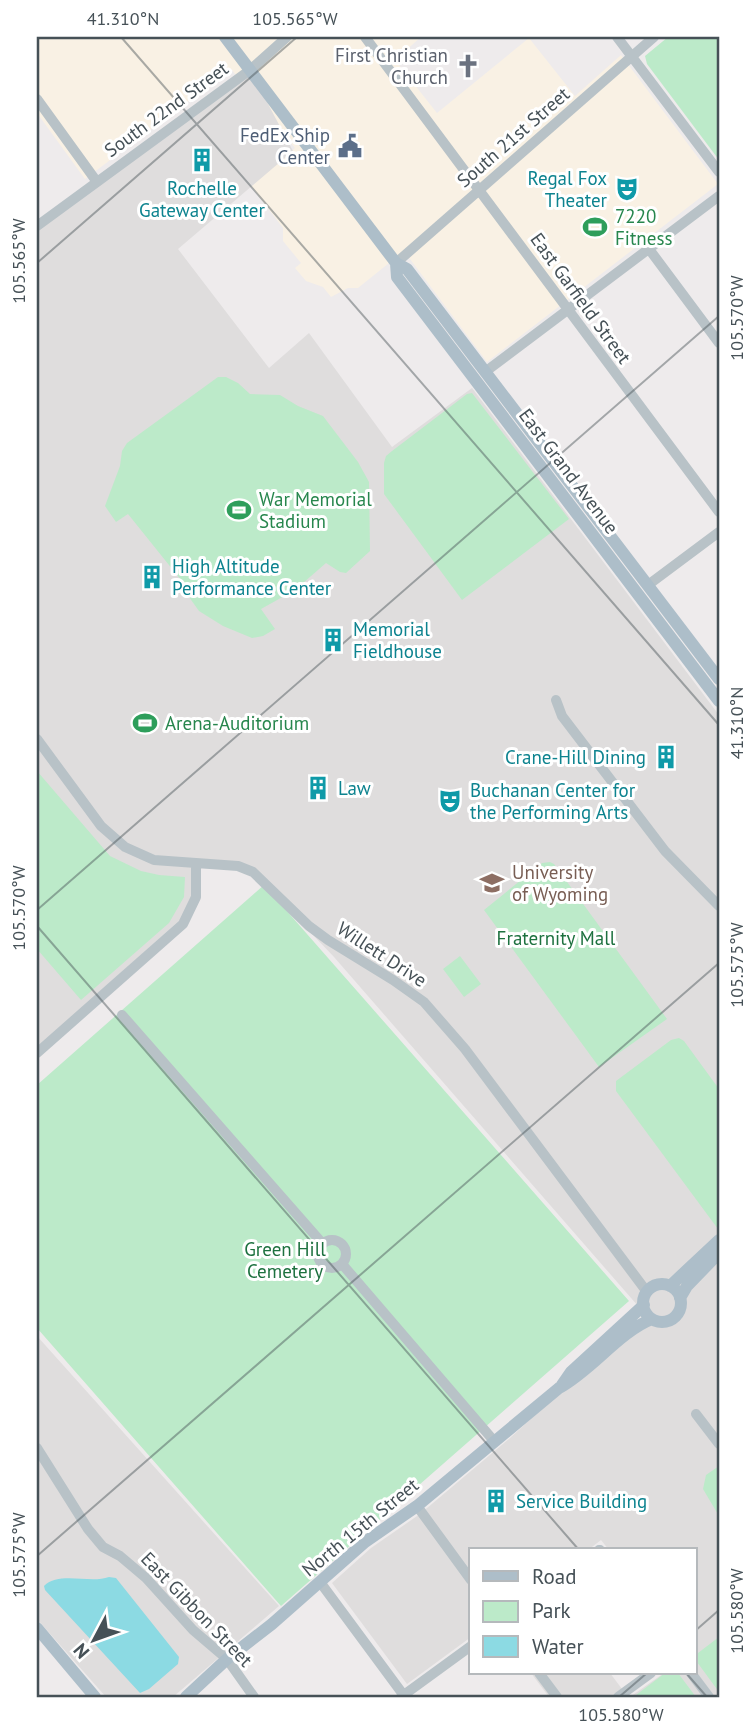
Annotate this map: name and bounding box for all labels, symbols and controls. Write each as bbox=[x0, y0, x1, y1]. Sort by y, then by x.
text: 41.310°N bbox=[87, 7, 159, 30]
text: 105.565°W bbox=[252, 7, 338, 30]
place label: First Christian Church bbox=[335, 43, 448, 89]
church icon: First Christian Church bbox=[454, 52, 482, 80]
street label: South 22nd Street bbox=[99, 56, 233, 162]
street label: South 21st Street bbox=[452, 81, 575, 192]
place label: FedEx Ship Center bbox=[240, 123, 331, 169]
public building icon: FedEx Ship Center bbox=[336, 132, 364, 160]
building icon: Rochelle Gateway Center bbox=[188, 146, 216, 174]
place label: Regal Fox Theater bbox=[528, 166, 608, 212]
theatre icon: Regal Fox Theater bbox=[613, 175, 641, 203]
place label: Rochelle Gateway Center bbox=[139, 176, 266, 222]
place label: 7220 Fitness bbox=[615, 204, 672, 250]
sports icon: 7220 Fitness bbox=[581, 213, 609, 241]
text: 105.565°W bbox=[7, 218, 30, 304]
street label: East Garfield Street bbox=[525, 228, 637, 369]
text: 105.570°W bbox=[725, 275, 748, 361]
street label: East Grand Avenue bbox=[514, 403, 624, 539]
place label: War Memorial Stadium bbox=[259, 487, 372, 533]
sports icon: War Memorial Stadium bbox=[225, 496, 253, 524]
place label: High Altitude Performance Center bbox=[172, 554, 332, 600]
building icon: High Altitude Performance Center bbox=[138, 563, 166, 591]
place label: Memorial Fieldhouse bbox=[353, 617, 442, 663]
building icon: Memorial Fieldhouse bbox=[319, 626, 347, 654]
text: 41.310°N bbox=[725, 687, 748, 759]
sports icon: Arena-Auditorium bbox=[131, 709, 159, 737]
place label: Arena-Auditorium bbox=[165, 711, 309, 735]
building icon: Crane-Hill Dining bbox=[652, 743, 680, 771]
place label: Crane-Hill Dining bbox=[505, 745, 646, 769]
building icon: Law bbox=[304, 774, 332, 802]
place label: Law bbox=[338, 776, 371, 800]
place label: Buchanan Center for the Performing Arts bbox=[470, 778, 636, 824]
theatre icon: Buchanan Center for the Performing Arts bbox=[436, 787, 464, 815]
place label: University of Wyoming bbox=[512, 860, 608, 906]
text: 105.570°W bbox=[7, 865, 30, 951]
school or university icon: University of Wyoming bbox=[478, 869, 506, 897]
street label: Willett Drive bbox=[333, 916, 431, 992]
text: 105.575°W bbox=[725, 922, 748, 1008]
park label: Fraternity Mall bbox=[497, 926, 616, 950]
park label: Green Hill Cemetery bbox=[244, 1237, 326, 1283]
street label: North 15th Street bbox=[297, 1472, 424, 1581]
building icon: Service Building bbox=[482, 1487, 510, 1515]
place label: Service Building bbox=[516, 1489, 647, 1513]
text: 105.575°W bbox=[7, 1512, 30, 1598]
street label: East Gibbon Street bbox=[136, 1547, 258, 1672]
legend bbox=[469, 1548, 696, 1674]
text: Road bbox=[532, 1563, 576, 1590]
text: 105.580°W bbox=[725, 1568, 748, 1654]
text: Park bbox=[532, 1597, 571, 1624]
north arrow bbox=[60, 1604, 130, 1674]
text: Water bbox=[532, 1633, 584, 1660]
text: N bbox=[68, 1639, 94, 1664]
text: 105.580°W bbox=[578, 1703, 664, 1726]

